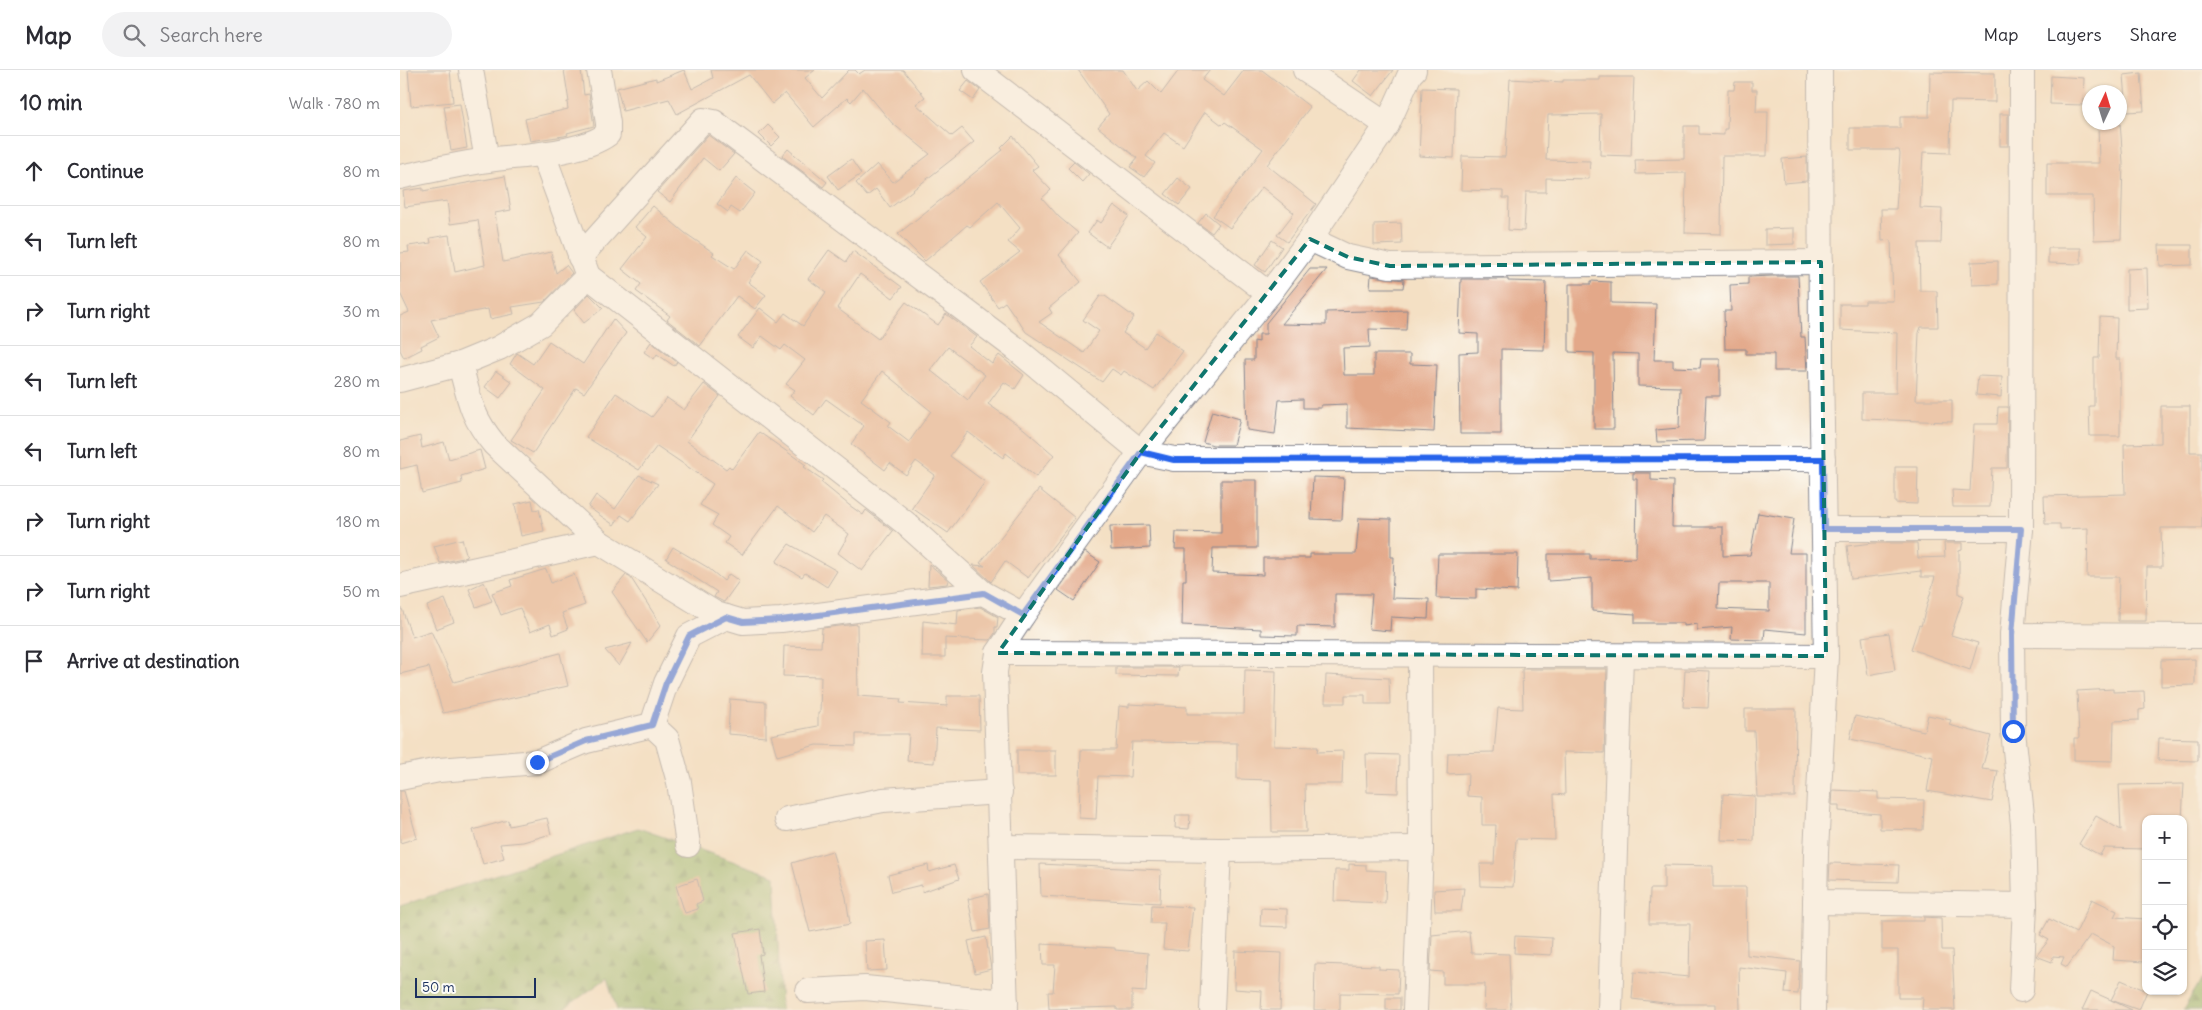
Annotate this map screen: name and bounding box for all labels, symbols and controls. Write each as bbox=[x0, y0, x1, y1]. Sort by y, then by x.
search box bbox=[102, 12, 452, 57]
text: Map bbox=[25, 20, 72, 50]
icon: search bbox=[120, 21, 148, 49]
text: Search here bbox=[160, 23, 263, 47]
text: Map bbox=[1983, 23, 2018, 46]
text: Layers bbox=[2046, 23, 2102, 46]
text: Share bbox=[2130, 23, 2177, 46]
north arrow bbox=[2082, 85, 2127, 130]
text: 10 min bbox=[20, 89, 82, 116]
text: Walk · 780 m bbox=[289, 93, 380, 113]
icon: ahead bbox=[20, 157, 48, 185]
text: Continue bbox=[67, 159, 144, 183]
text: 80 m bbox=[342, 161, 380, 181]
icon: left bbox=[20, 227, 48, 255]
text: Turn left bbox=[67, 229, 137, 253]
text: 80 m bbox=[342, 231, 380, 251]
icon: right bbox=[20, 297, 48, 325]
text: Turn right bbox=[67, 299, 150, 323]
text: 30 m bbox=[343, 301, 380, 321]
icon: left bbox=[20, 367, 48, 395]
text: Turn left bbox=[67, 369, 137, 393]
text: 280 m bbox=[334, 371, 380, 391]
icon: left bbox=[20, 437, 48, 465]
text: Turn left bbox=[67, 439, 137, 463]
text: 80 m bbox=[342, 441, 380, 461]
icon: right bbox=[20, 507, 48, 535]
text: Turn right bbox=[67, 509, 150, 533]
text: 180 m bbox=[336, 511, 380, 531]
icon: right bbox=[20, 577, 48, 605]
text: Turn right bbox=[67, 579, 150, 603]
text: 50 m bbox=[342, 581, 380, 601]
icon: arrive bbox=[20, 647, 48, 675]
text: Arrive at destination bbox=[67, 649, 240, 673]
route start bbox=[2002, 720, 2025, 743]
route end bbox=[526, 751, 549, 774]
map controls bbox=[2142, 815, 2187, 995]
button: + bbox=[2142, 815, 2187, 860]
button: − bbox=[2142, 860, 2187, 905]
button: locate bbox=[2142, 905, 2187, 950]
button: layers bbox=[2142, 950, 2187, 995]
scale bar bbox=[415, 975, 536, 998]
text: 50 m bbox=[422, 978, 455, 996]

